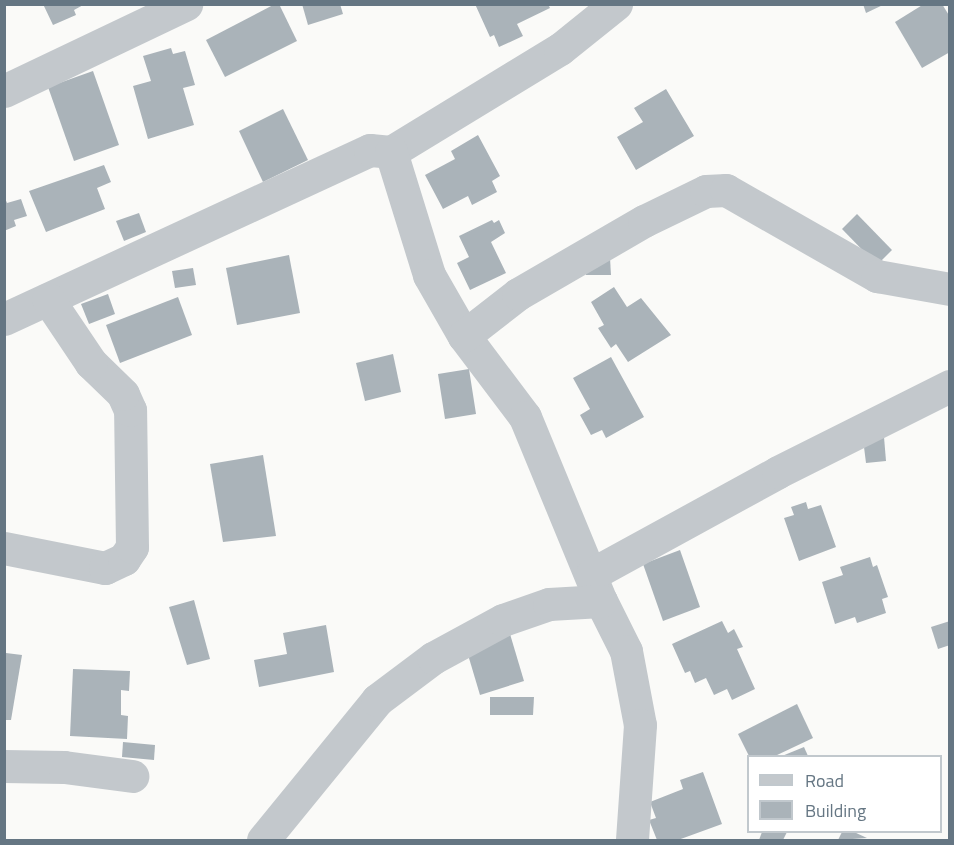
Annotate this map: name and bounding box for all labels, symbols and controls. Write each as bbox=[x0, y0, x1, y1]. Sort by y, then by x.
legend bbox=[747, 755, 942, 833]
text: Road bbox=[805, 767, 844, 794]
text: Building bbox=[805, 797, 866, 824]

